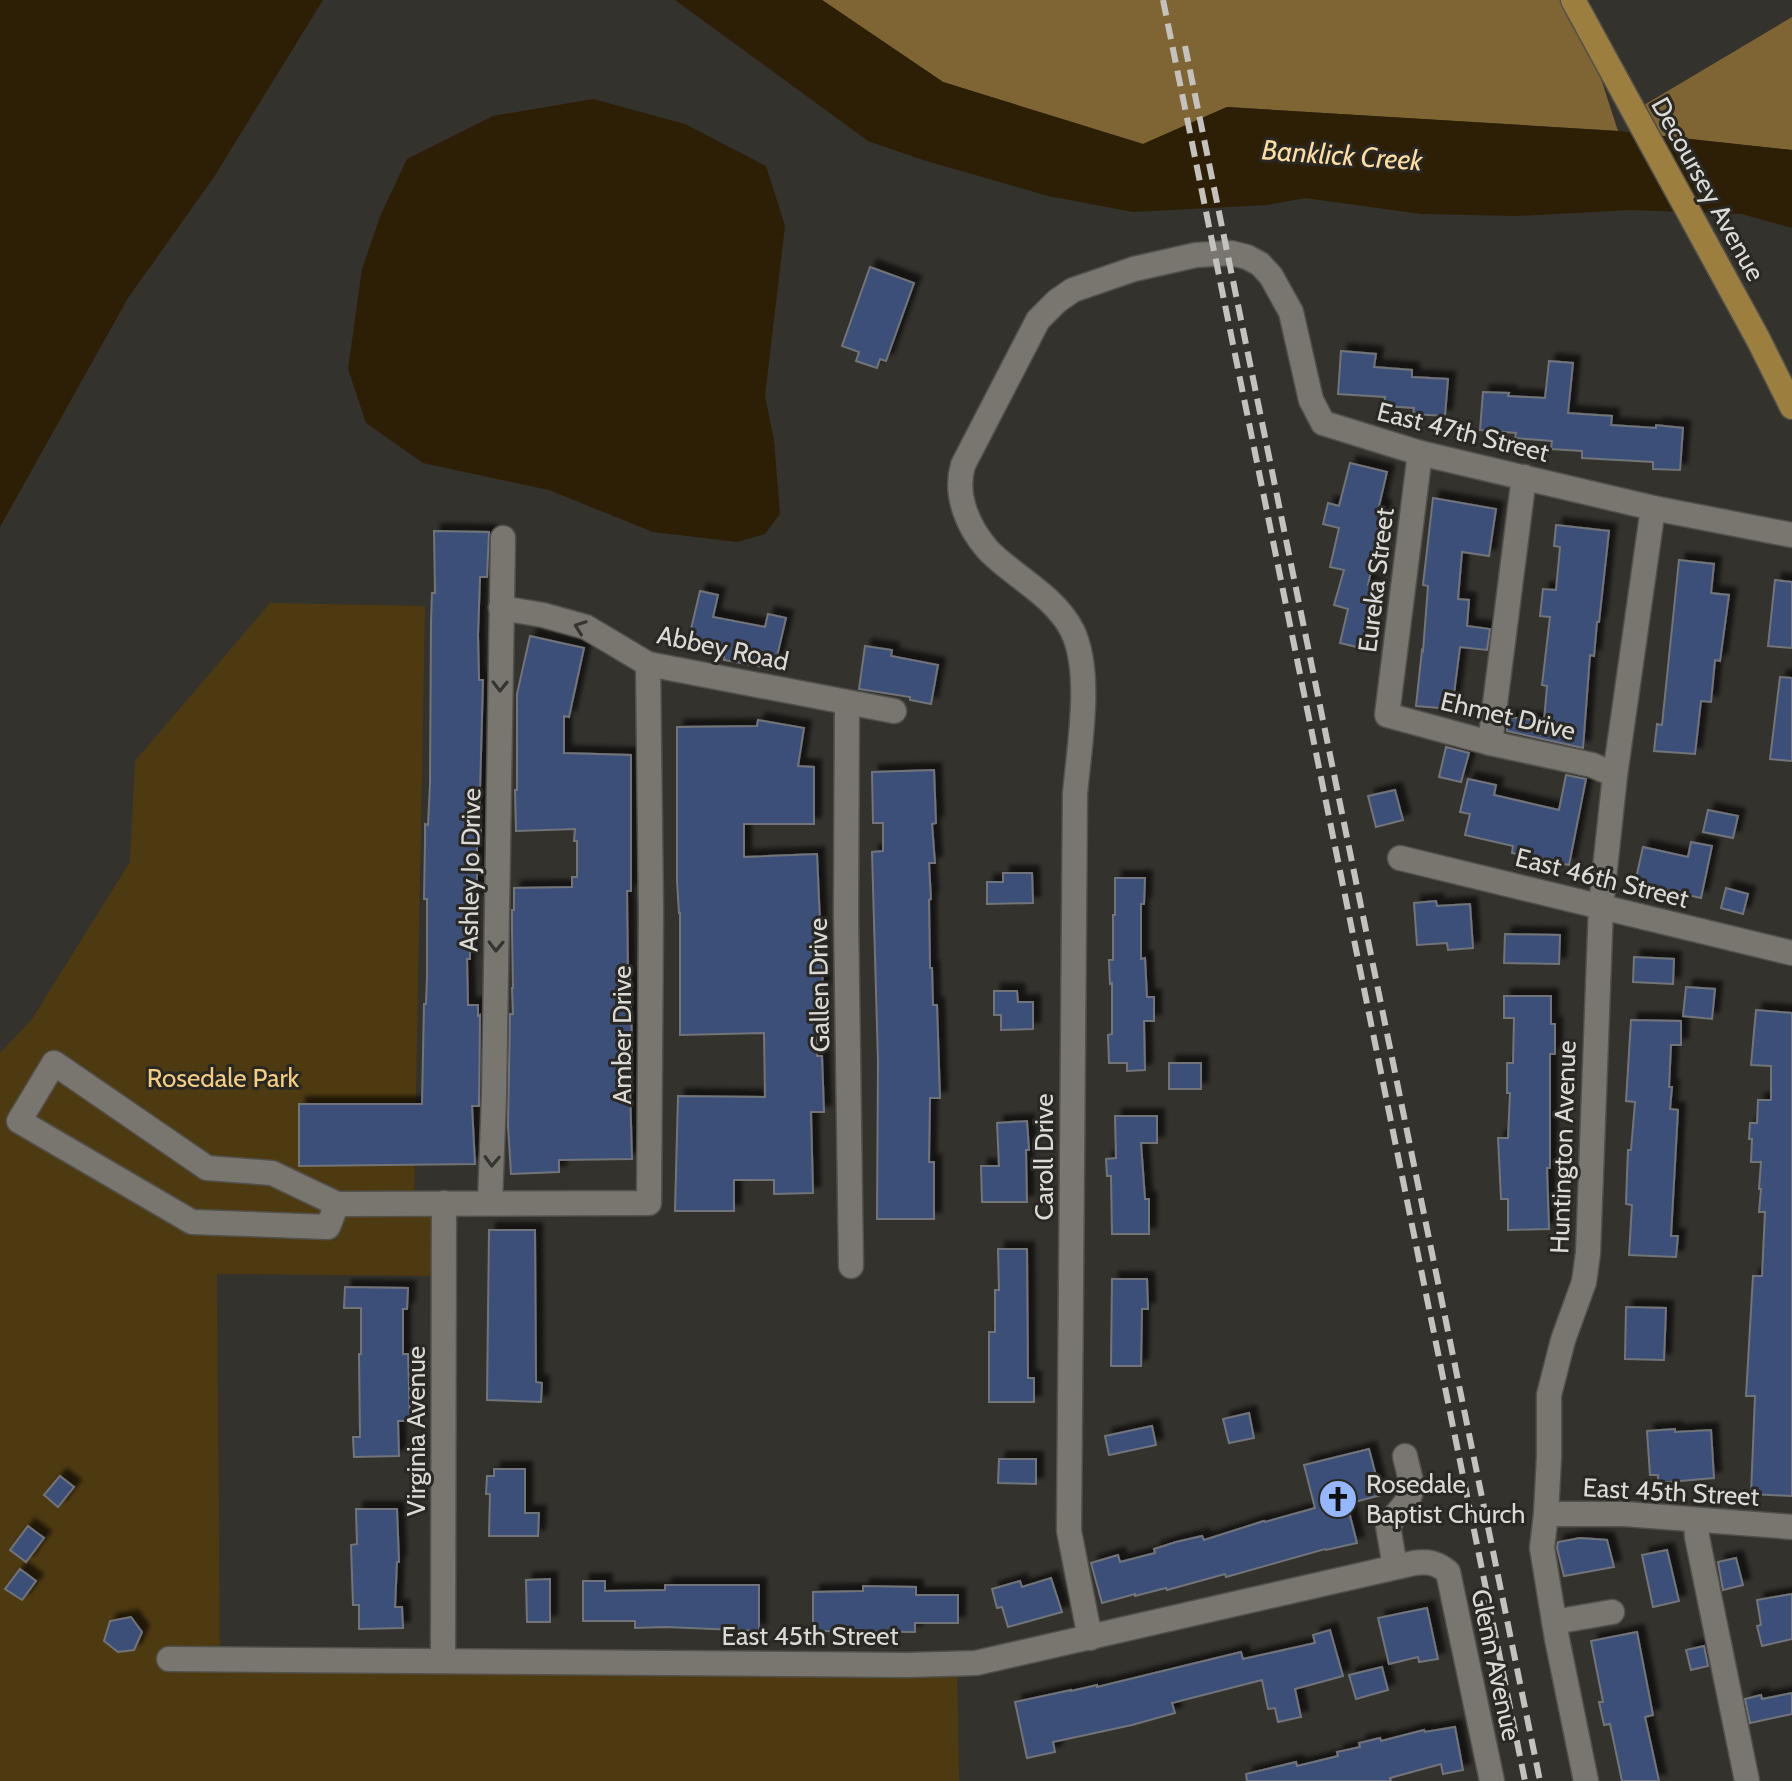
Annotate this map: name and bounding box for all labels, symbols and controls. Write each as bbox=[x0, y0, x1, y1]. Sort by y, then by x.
street label: Decoursey Avenue bbox=[1644, 92, 1772, 286]
water label: Banklick Creek bbox=[1260, 132, 1425, 178]
street label: East 47th Street bbox=[1374, 395, 1552, 469]
street label: Eureka Street bbox=[1351, 506, 1401, 654]
street label: Abbey Road bbox=[654, 618, 792, 678]
one-way arrow bbox=[574, 620, 588, 636]
one-way arrow bbox=[491, 680, 509, 693]
street label: Ehmet Drive bbox=[1437, 685, 1579, 747]
street label: Ashley Jo Drive bbox=[453, 788, 487, 952]
street label: East 46th Street bbox=[1512, 841, 1692, 915]
street label: Gallen Drive bbox=[802, 918, 836, 1052]
one-way arrow bbox=[488, 940, 505, 953]
street label: Amber Drive bbox=[606, 966, 638, 1104]
street label: Huntington Avenue bbox=[1543, 1040, 1583, 1254]
park label: Rosedale Park bbox=[147, 1062, 300, 1094]
street label: Caroll Drive bbox=[1028, 1093, 1060, 1221]
one-way arrow bbox=[483, 1155, 500, 1168]
street label: Virginia Avenue bbox=[400, 1346, 432, 1516]
place label: Rosedale Baptist Church bbox=[1366, 1468, 1525, 1530]
street label: East 45th Street bbox=[1582, 1471, 1760, 1513]
church icon: Rosedale Baptist Church bbox=[1317, 1478, 1359, 1520]
street label: Glenn Avenue bbox=[1464, 1586, 1528, 1744]
street label: East 45th Street bbox=[722, 1620, 899, 1652]

